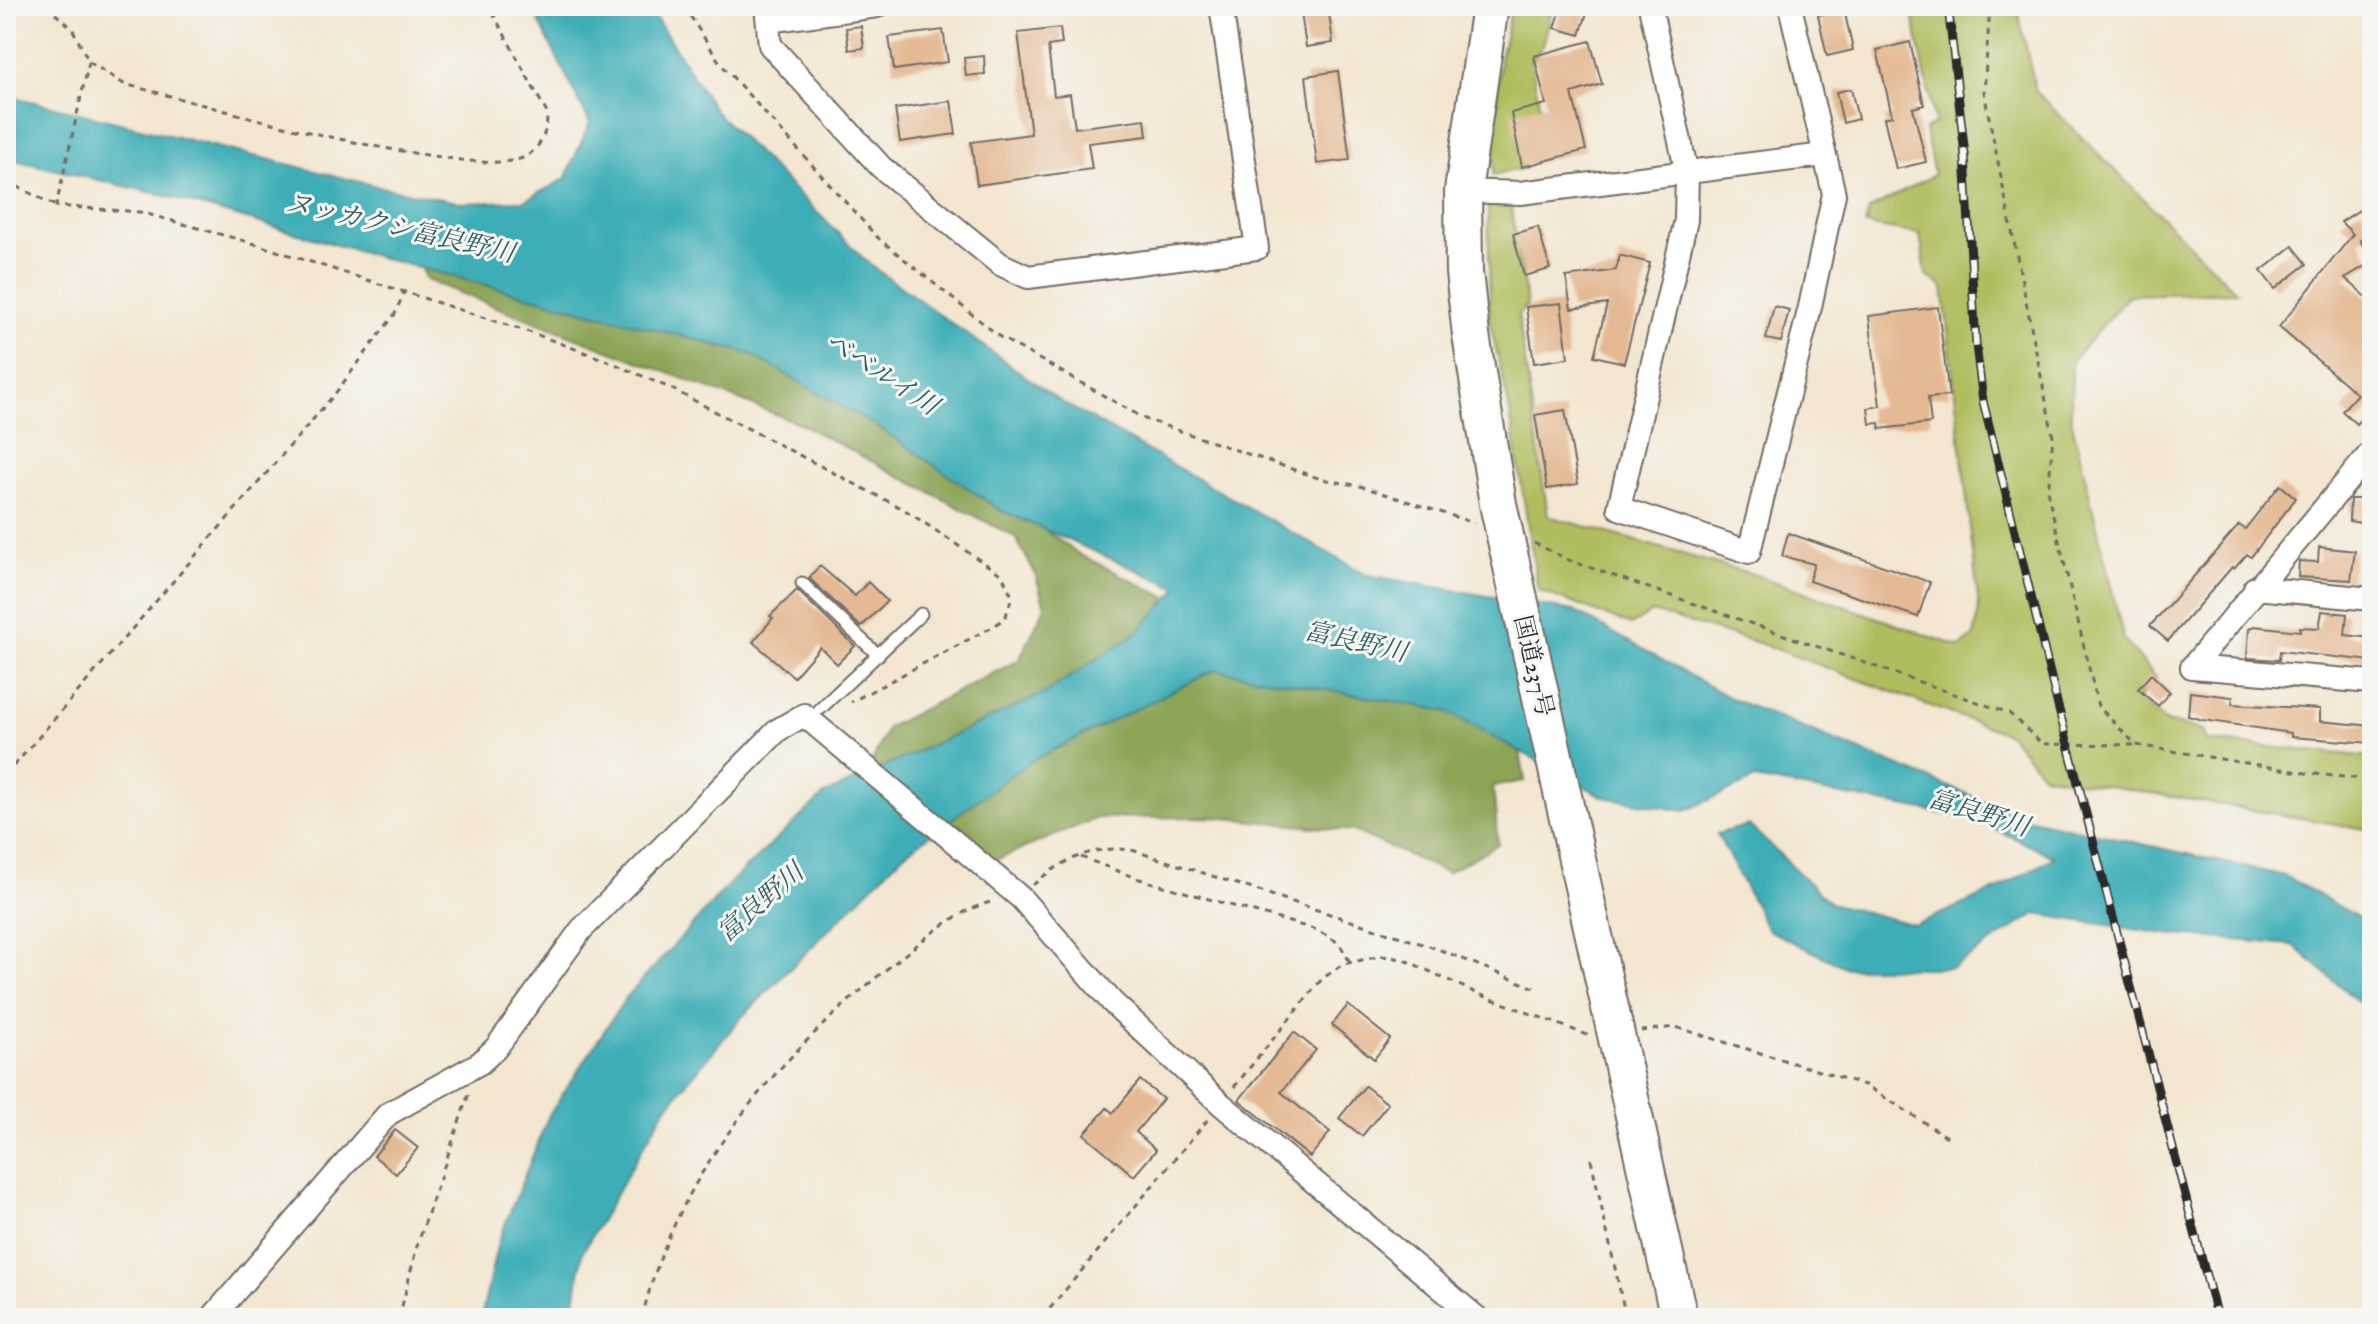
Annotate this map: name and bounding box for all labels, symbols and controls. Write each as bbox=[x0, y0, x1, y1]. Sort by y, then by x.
water label: ヌッカクシ富良野川 bbox=[282, 186, 520, 272]
water label: ベベルイ川 bbox=[818, 325, 947, 425]
street label: 国道237号 bbox=[1506, 612, 1559, 720]
water label: 富良野川 bbox=[1301, 615, 1413, 671]
water label: 富良野川 bbox=[1924, 782, 2036, 845]
water label: 富良野川 bbox=[711, 855, 813, 950]

